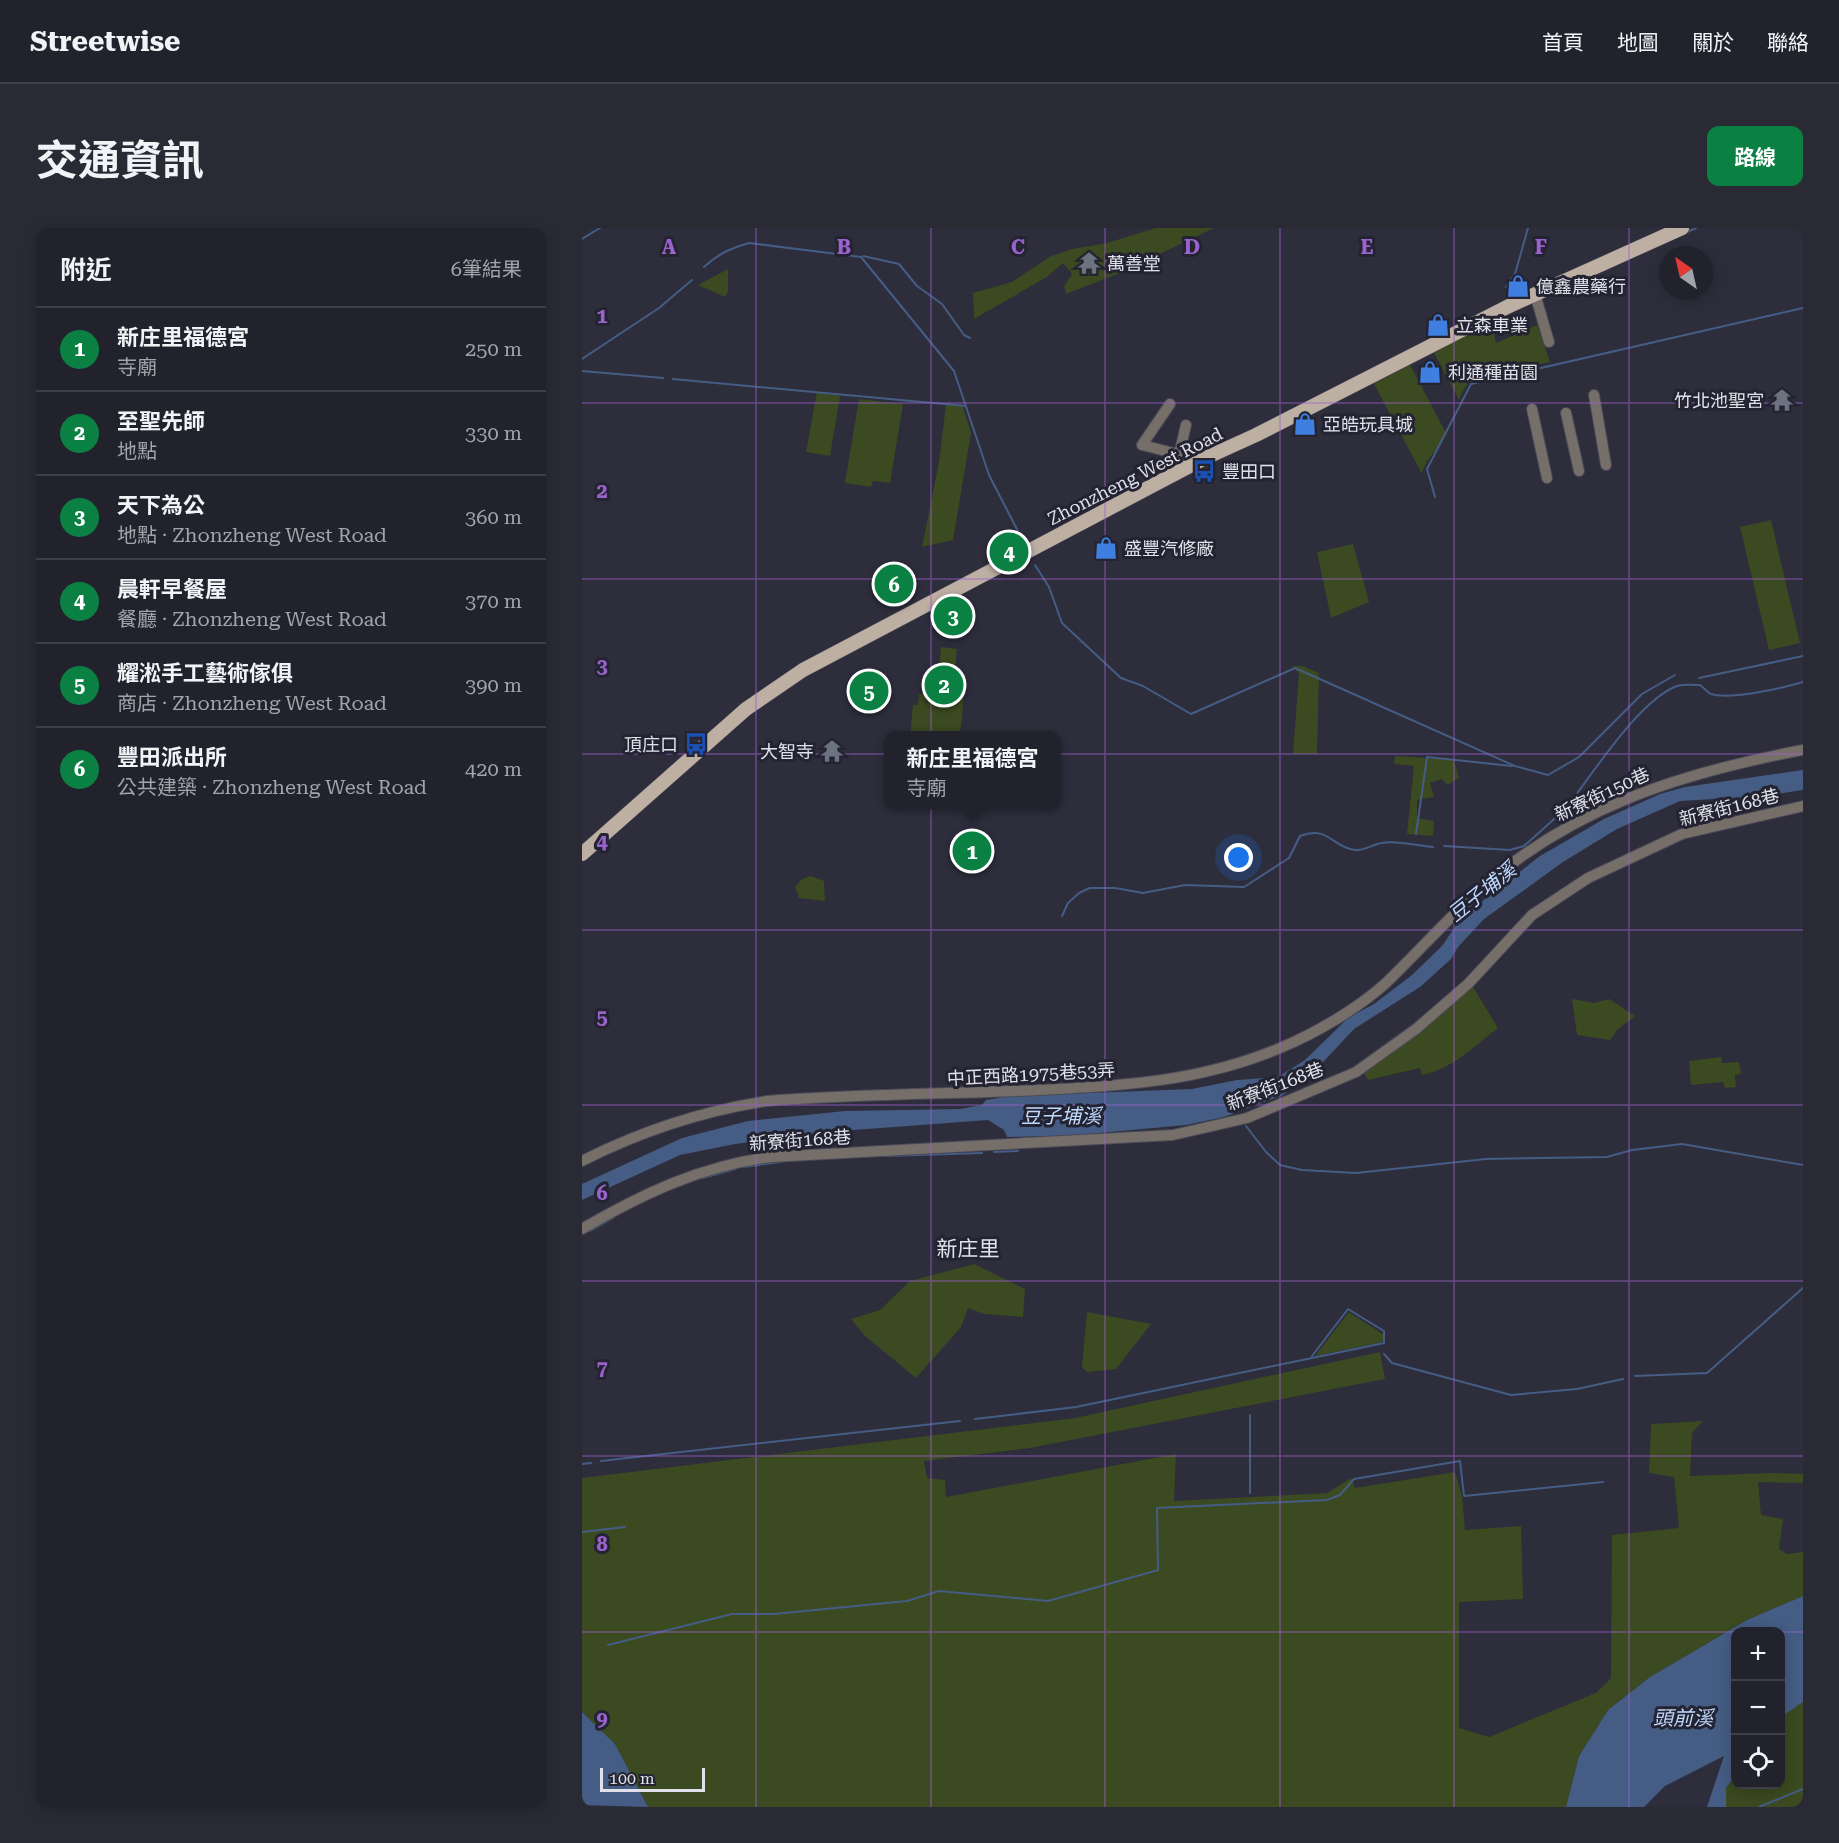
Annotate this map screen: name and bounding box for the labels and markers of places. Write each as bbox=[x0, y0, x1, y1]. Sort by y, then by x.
temple icon: 萬善堂 bbox=[1076, 250, 1102, 276]
place label: 萬善堂 bbox=[1107, 253, 1161, 274]
shop icon: 億鑫農藥行 bbox=[1505, 273, 1531, 299]
place label: 億鑫農藥行 bbox=[1536, 276, 1626, 297]
shop icon: 立森車業 bbox=[1425, 312, 1451, 338]
place label: 立森車業 bbox=[1456, 315, 1528, 336]
shop icon: 利通種苗園 bbox=[1417, 359, 1443, 385]
place label: 利通種苗園 bbox=[1448, 362, 1538, 383]
temple icon: 竹北池聖宮 bbox=[1769, 387, 1795, 413]
place label: 竹北池聖宮 bbox=[1674, 390, 1764, 411]
shop icon: 亞皓玩具城 bbox=[1292, 411, 1318, 437]
place label: 亞皓玩具城 bbox=[1323, 414, 1413, 435]
bus stop icon: 豐田口 bbox=[1191, 458, 1217, 484]
place label: 豐田口 bbox=[1222, 461, 1276, 482]
pin: 4 bbox=[990, 530, 1028, 574]
shop icon: 盛豐汽修廠 bbox=[1093, 535, 1119, 561]
place label: 盛豐汽修廠 bbox=[1124, 538, 1214, 559]
pin: 6 bbox=[874, 562, 914, 606]
pin: 3 bbox=[934, 594, 973, 638]
pin: 2 bbox=[924, 662, 964, 708]
pin: 5 bbox=[850, 668, 888, 714]
bus stop icon: 頂庄口 bbox=[683, 731, 709, 757]
place label: 頂庄口 bbox=[624, 734, 678, 755]
temple icon: 大智寺 bbox=[819, 738, 845, 764]
place label: 大智寺 bbox=[760, 741, 814, 762]
pin: 1 bbox=[952, 828, 992, 874]

